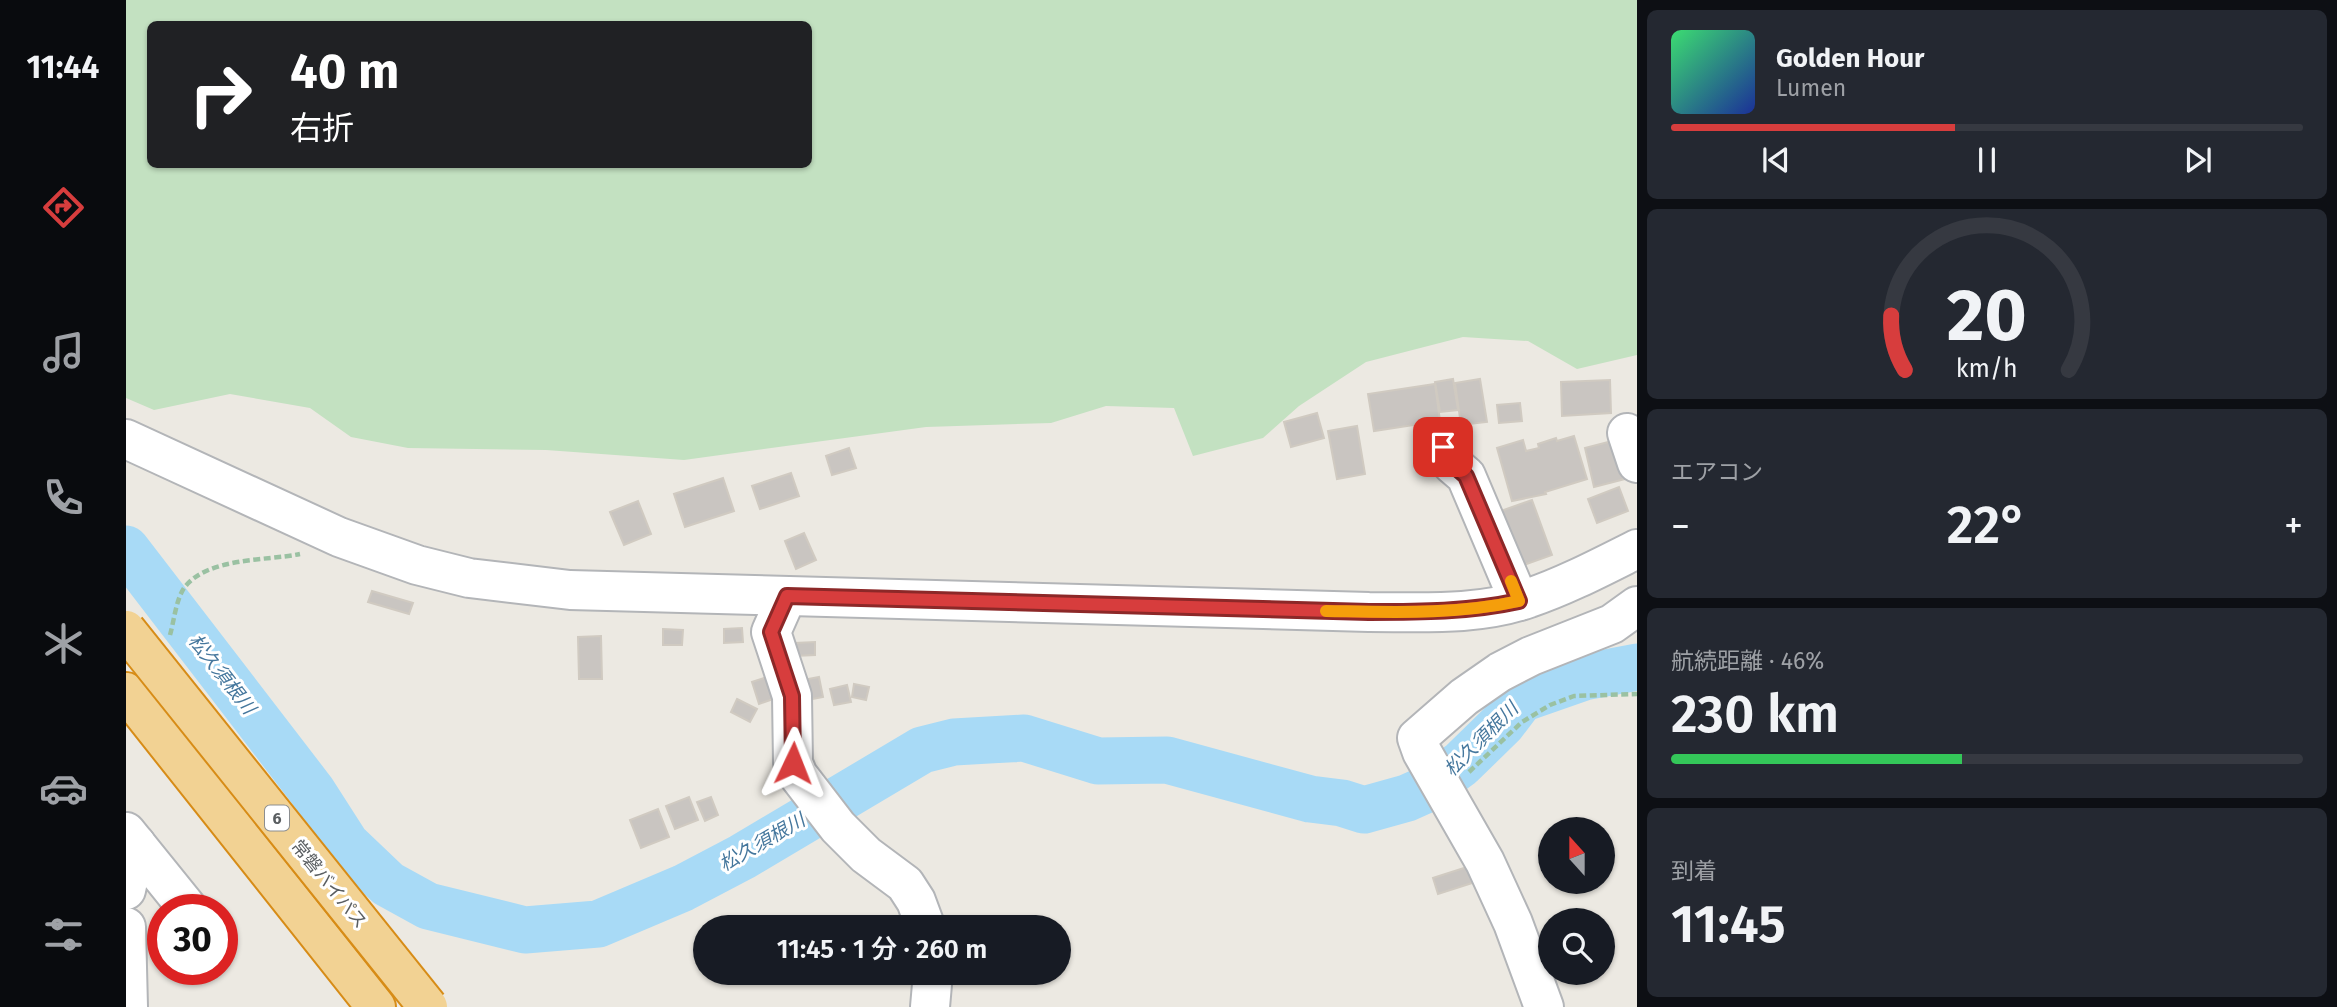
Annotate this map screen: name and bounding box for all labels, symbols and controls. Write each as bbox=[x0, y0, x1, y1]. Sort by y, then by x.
text: 40 m bbox=[290, 42, 399, 101]
text: Golden Hour bbox=[1776, 43, 1924, 74]
text: 11:44 bbox=[27, 48, 99, 86]
icon: right bbox=[175, 49, 266, 140]
text: Lumen bbox=[1776, 74, 1846, 102]
text: 右折 bbox=[290, 109, 354, 147]
icon: previous bbox=[1757, 141, 1795, 179]
icon: pause bbox=[1968, 141, 2006, 179]
icon: next bbox=[2179, 141, 2217, 179]
icon: directions bbox=[39, 183, 88, 232]
text: 20 bbox=[1947, 273, 2027, 360]
icon: music bbox=[39, 328, 88, 377]
text: km/h bbox=[1956, 354, 2018, 384]
pin bbox=[1413, 417, 1473, 477]
icon: arrive bbox=[1424, 428, 1462, 466]
text: エアコン bbox=[1671, 458, 1763, 486]
icon: phone bbox=[39, 473, 88, 522]
text: 22° bbox=[1947, 494, 2027, 557]
text: − bbox=[1671, 503, 1690, 549]
text: + bbox=[2284, 503, 2303, 549]
icon: climate bbox=[39, 619, 88, 668]
water label: 松久須根川 bbox=[184, 629, 262, 720]
text: 航続距離 · 46% bbox=[1671, 647, 1824, 675]
text: 230 km bbox=[1671, 683, 1839, 746]
water label: 松久須根川 bbox=[1439, 696, 1524, 781]
position arrow bbox=[756, 726, 830, 800]
icon: car bbox=[39, 764, 88, 813]
road number: 6 bbox=[265, 806, 289, 831]
water label: 松久須根川 bbox=[715, 807, 811, 876]
north arrow bbox=[1538, 817, 1615, 894]
map controls bbox=[1538, 817, 1615, 985]
street label: 常磐バイパス bbox=[287, 835, 371, 933]
text: 到着 bbox=[1671, 857, 1717, 885]
text: 11:45 bbox=[1671, 893, 1786, 956]
speed limit sign: 30 bbox=[147, 894, 238, 985]
button: search bbox=[1538, 908, 1615, 985]
icon: filters bbox=[39, 910, 88, 959]
text: 11:45 · 1 分 · 260 m bbox=[777, 934, 987, 965]

